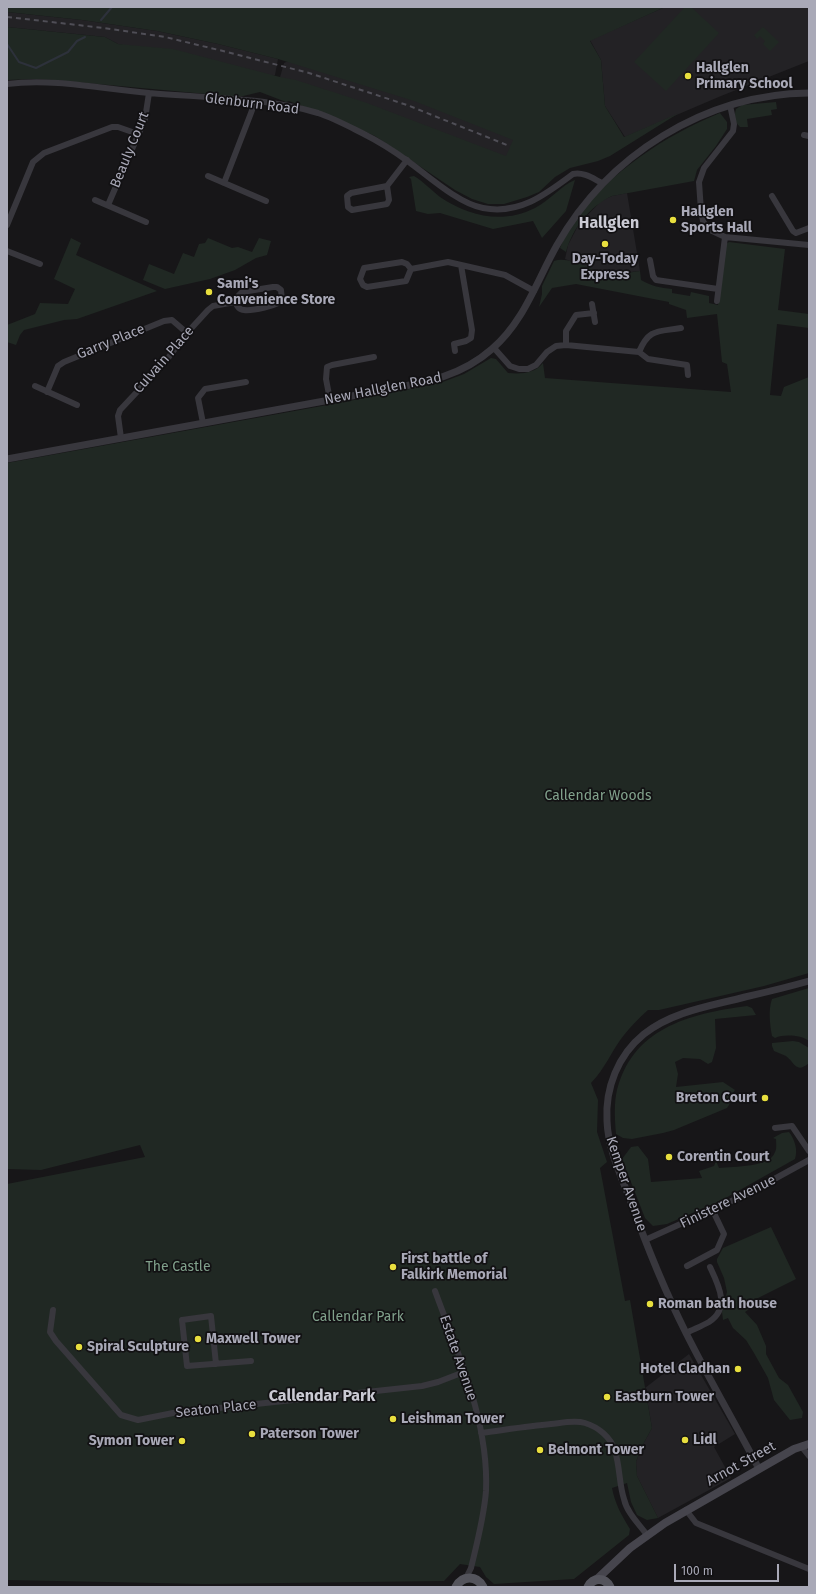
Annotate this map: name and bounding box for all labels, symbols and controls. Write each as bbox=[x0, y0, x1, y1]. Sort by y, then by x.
place label: Hallglen Primary School bbox=[696, 60, 793, 92]
marker: Hallglen Primary School bbox=[683, 71, 693, 81]
street label: Glenburn Road bbox=[204, 90, 300, 118]
street label: Beauly Court bbox=[107, 109, 153, 191]
place label: Hallglen Sports Hall bbox=[681, 204, 752, 236]
district label: Hallglen bbox=[579, 214, 639, 234]
marker: Hallglen Sports Hall bbox=[668, 215, 678, 225]
marker: Day-Today Express bbox=[600, 239, 610, 249]
place label: Day-Today Express bbox=[572, 251, 638, 284]
place label: Sami's Convenience Store bbox=[217, 276, 335, 308]
marker: Sami's Convenience Store bbox=[204, 287, 214, 297]
street label: Garry Place bbox=[75, 321, 147, 363]
street label: Culvain Place bbox=[130, 323, 198, 397]
street label: New Hallglen Road bbox=[323, 369, 443, 409]
park label: Callendar Woods bbox=[545, 788, 651, 804]
place label: Breton Court bbox=[676, 1090, 757, 1106]
marker: Breton Court bbox=[760, 1093, 770, 1103]
street label: Kemper Avenue bbox=[602, 1134, 650, 1234]
place label: Corentin Court bbox=[677, 1149, 770, 1165]
marker: Corentin Court bbox=[664, 1152, 674, 1162]
street label: Finistere Avenue bbox=[677, 1172, 779, 1232]
place label: First battle of Falkirk Memorial bbox=[401, 1251, 507, 1284]
park label: The Castle bbox=[145, 1259, 211, 1275]
marker: First battle of Falkirk Memorial bbox=[388, 1262, 398, 1272]
place label: Roman bath house bbox=[658, 1296, 777, 1312]
marker: Roman bath house bbox=[645, 1299, 655, 1309]
park label: Callendar Park bbox=[312, 1309, 404, 1325]
street label: Estate Avenue bbox=[436, 1313, 480, 1403]
place label: Maxwell Tower bbox=[206, 1331, 300, 1347]
marker: Maxwell Tower bbox=[193, 1334, 203, 1344]
place label: Spiral Sculpture bbox=[87, 1339, 189, 1355]
marker: Spiral Sculpture bbox=[74, 1342, 84, 1352]
place label: Hotel Cladhan bbox=[640, 1361, 730, 1377]
marker: Hotel Cladhan bbox=[733, 1364, 743, 1374]
district label: Callendar Park bbox=[269, 1387, 375, 1407]
place label: Eastburn Tower bbox=[615, 1389, 714, 1405]
marker: Eastburn Tower bbox=[602, 1392, 612, 1402]
street label: Seaton Place bbox=[175, 1396, 257, 1422]
place label: Leishman Tower bbox=[401, 1411, 504, 1427]
marker: Leishman Tower bbox=[388, 1414, 398, 1424]
place label: Paterson Tower bbox=[260, 1426, 359, 1442]
marker: Paterson Tower bbox=[247, 1429, 257, 1439]
place label: Lidl bbox=[693, 1432, 717, 1448]
place label: Symon Tower bbox=[89, 1433, 174, 1449]
marker: Lidl bbox=[680, 1435, 690, 1445]
marker: Symon Tower bbox=[177, 1436, 187, 1446]
street label: Arnot Street bbox=[703, 1438, 779, 1490]
place label: Belmont Tower bbox=[548, 1442, 644, 1458]
marker: Belmont Tower bbox=[535, 1445, 545, 1455]
scale bar bbox=[676, 1556, 781, 1582]
text: 100 m bbox=[681, 1564, 713, 1578]

